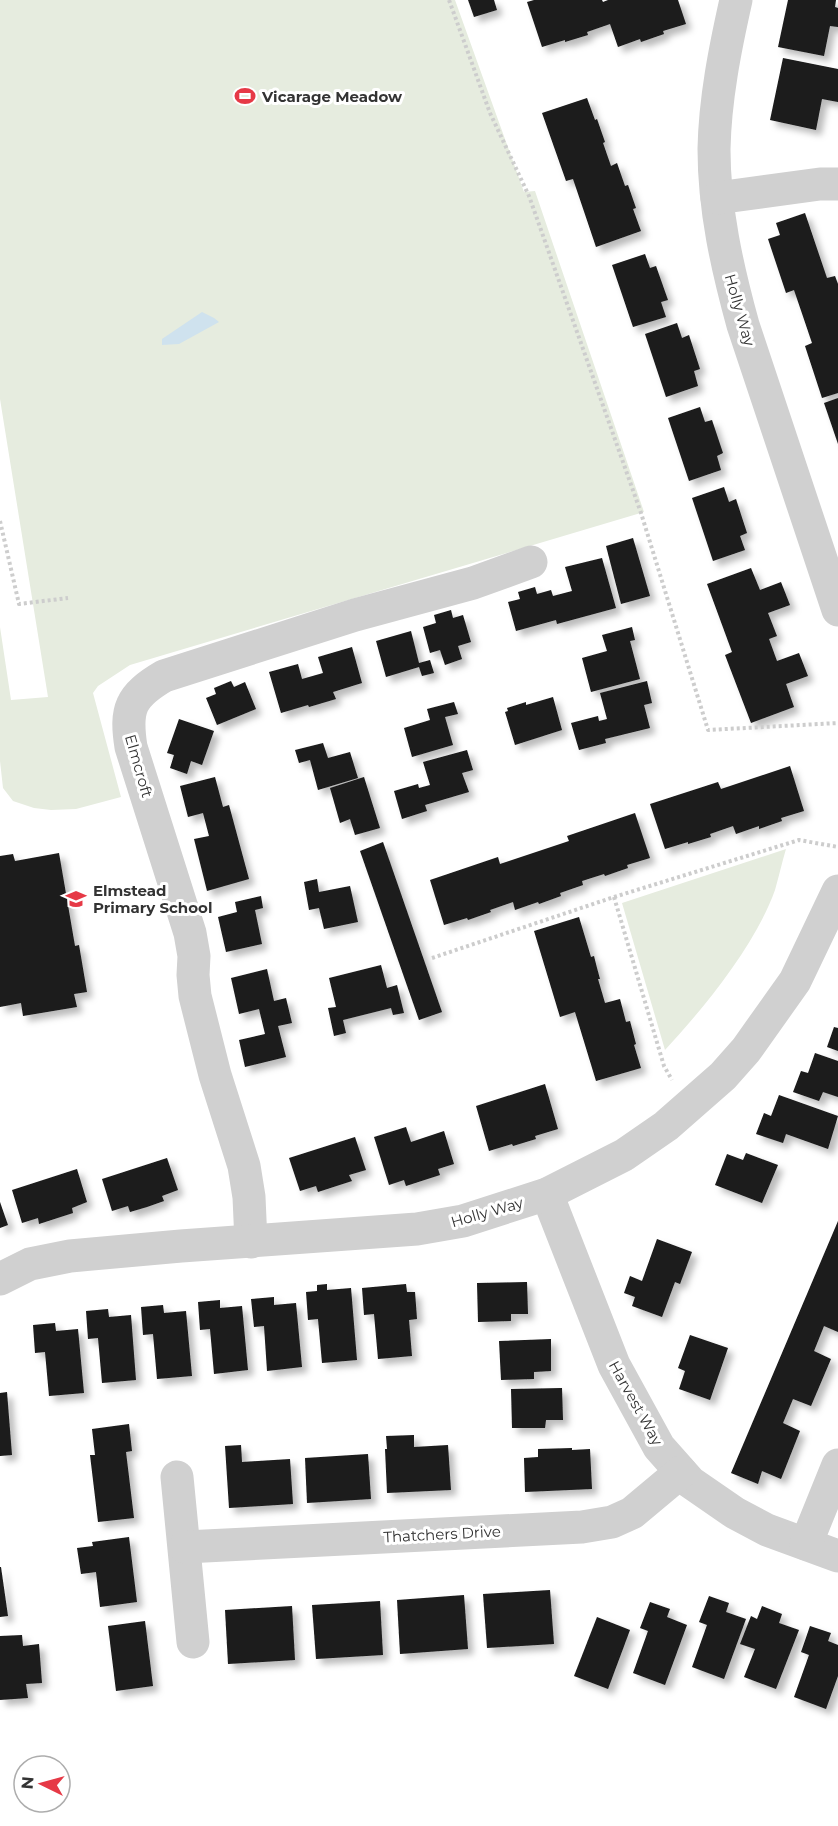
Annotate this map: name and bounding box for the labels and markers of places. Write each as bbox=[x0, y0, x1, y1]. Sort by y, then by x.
sports icon: Vicarage Meadow bbox=[233, 84, 257, 108]
place label: Vicarage Meadow bbox=[261, 87, 403, 106]
place label: Elmstead Primary School bbox=[93, 881, 212, 917]
school or university icon: Elmstead Primary School bbox=[64, 887, 88, 911]

